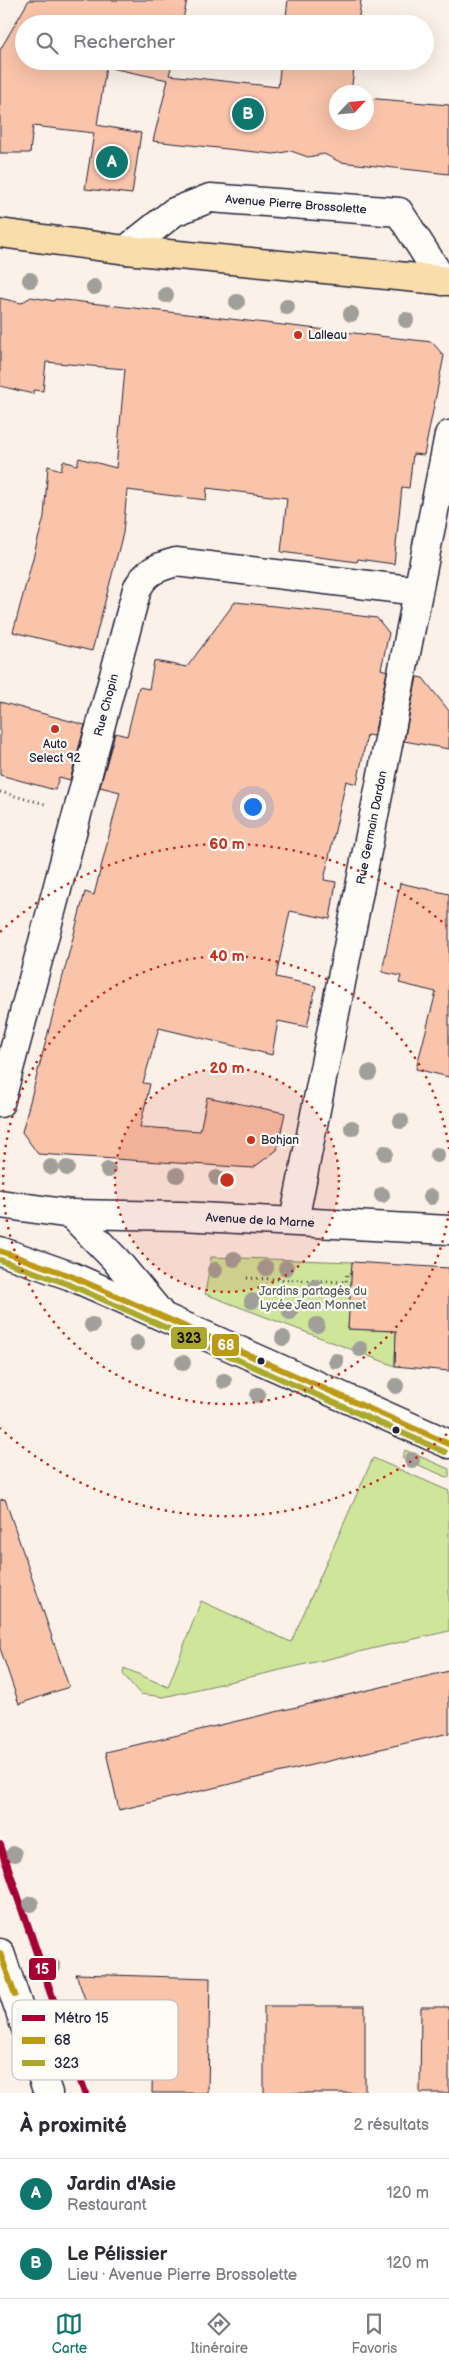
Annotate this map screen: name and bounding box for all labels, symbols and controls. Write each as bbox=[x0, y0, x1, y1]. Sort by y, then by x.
search box bbox=[15, 15, 434, 70]
icon: search bbox=[33, 29, 61, 57]
text: Rechercher bbox=[73, 31, 175, 54]
north arrow bbox=[329, 85, 374, 130]
pin: B bbox=[232, 95, 264, 133]
pin: A bbox=[96, 143, 128, 181]
street label: Avenue Pierre Brossolette bbox=[225, 192, 367, 217]
place label: Lalleau bbox=[308, 328, 347, 343]
marker: Lalleau bbox=[292, 329, 304, 341]
street label: Rue Chopin bbox=[91, 672, 122, 738]
marker: Auto Select 92 bbox=[49, 723, 61, 735]
place label: Auto Select 92 bbox=[29, 737, 81, 766]
street label: Rue Germain Dardan bbox=[353, 769, 390, 886]
your location bbox=[240, 794, 266, 820]
text: 60 m bbox=[209, 835, 245, 854]
text: 40 m bbox=[209, 947, 245, 966]
text: 20 m bbox=[210, 1059, 245, 1078]
place label: Bohjan bbox=[261, 1133, 299, 1148]
marker: Bohjan bbox=[245, 1134, 257, 1146]
centre of rings bbox=[218, 1171, 236, 1189]
street label: Avenue de la Marne bbox=[205, 1210, 315, 1230]
park label: Jardins partagés du Lycée Jean Monnet bbox=[259, 1284, 367, 1313]
line badge: 323 bbox=[170, 1326, 208, 1350]
text: 323 bbox=[177, 1330, 201, 1347]
line badge: 68 bbox=[211, 1333, 240, 1357]
text: 68 bbox=[218, 1337, 234, 1354]
unlabelled marker bbox=[256, 1356, 266, 1366]
unlabelled marker bbox=[391, 1425, 401, 1435]
line badge: 15 bbox=[28, 1957, 57, 1981]
text: 15 bbox=[35, 1961, 49, 1978]
legend bbox=[12, 2000, 178, 2080]
text: Métro 15 bbox=[54, 2010, 109, 2027]
text: 68 bbox=[54, 2032, 71, 2049]
text: 323 bbox=[54, 2055, 79, 2072]
text: À proximité bbox=[20, 2113, 127, 2138]
text: 2 résultats bbox=[354, 2116, 429, 2135]
text: Jardin d'Asie bbox=[67, 2173, 176, 2196]
text: A bbox=[31, 2184, 41, 2203]
text: 120 m bbox=[386, 2184, 429, 2203]
text: Restaurant bbox=[67, 2196, 147, 2215]
text: Le Pélissier bbox=[67, 2243, 167, 2266]
text: B bbox=[30, 2254, 42, 2273]
text: 120 m bbox=[386, 2254, 429, 2273]
text: Lieu · Avenue Pierre Brossolette bbox=[67, 2266, 297, 2285]
tab: Carte bbox=[52, 2310, 87, 2357]
tab: Itinéraire bbox=[191, 2310, 248, 2357]
tab: Favoris bbox=[352, 2310, 397, 2357]

